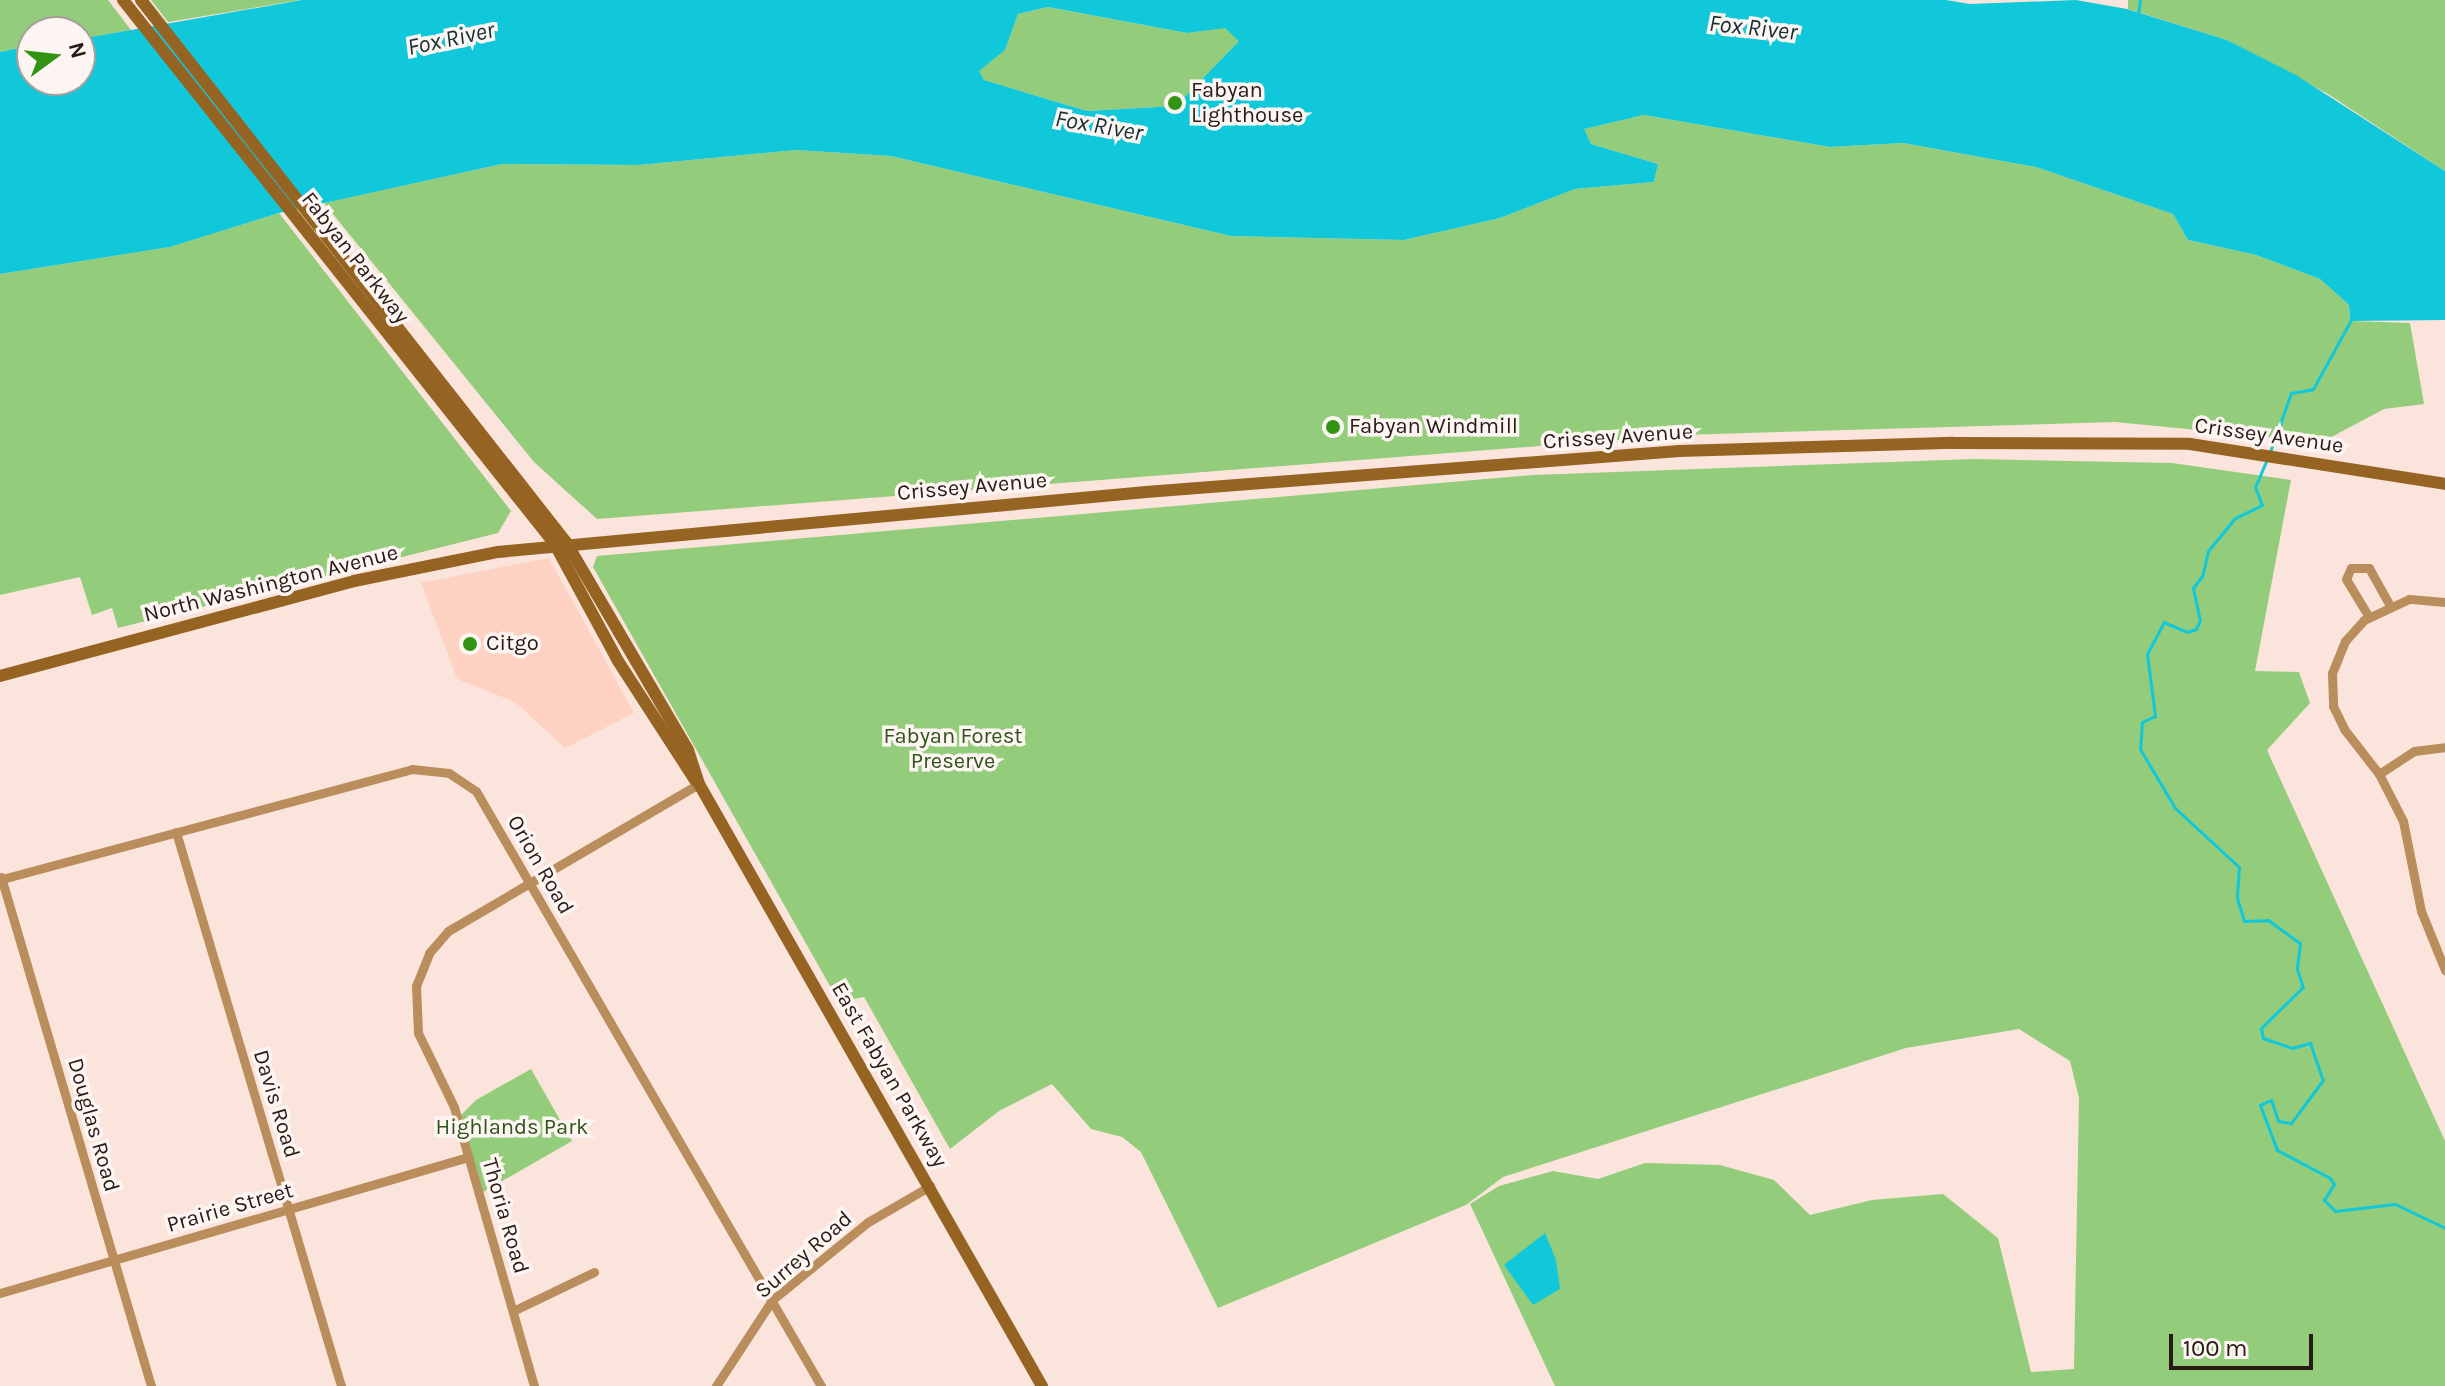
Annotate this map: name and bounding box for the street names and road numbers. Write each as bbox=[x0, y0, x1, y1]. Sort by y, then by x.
street label: Fabyan Parkway bbox=[295, 187, 415, 329]
street label: Crissey Avenue bbox=[2193, 412, 2345, 460]
street label: Crissey Avenue bbox=[1542, 419, 1694, 455]
street label: Crissey Avenue bbox=[896, 467, 1048, 507]
street label: North Washington Avenue bbox=[141, 540, 401, 628]
street label: Orion Road bbox=[501, 811, 579, 919]
street label: East Fabyan Parkway bbox=[825, 978, 953, 1172]
street label: Davis Road bbox=[247, 1047, 305, 1161]
street label: Douglas Road bbox=[61, 1055, 125, 1195]
street label: Thoria Road bbox=[476, 1155, 534, 1277]
street label: Prairie Street bbox=[164, 1177, 296, 1239]
street label: Surrey Road bbox=[750, 1206, 858, 1304]

